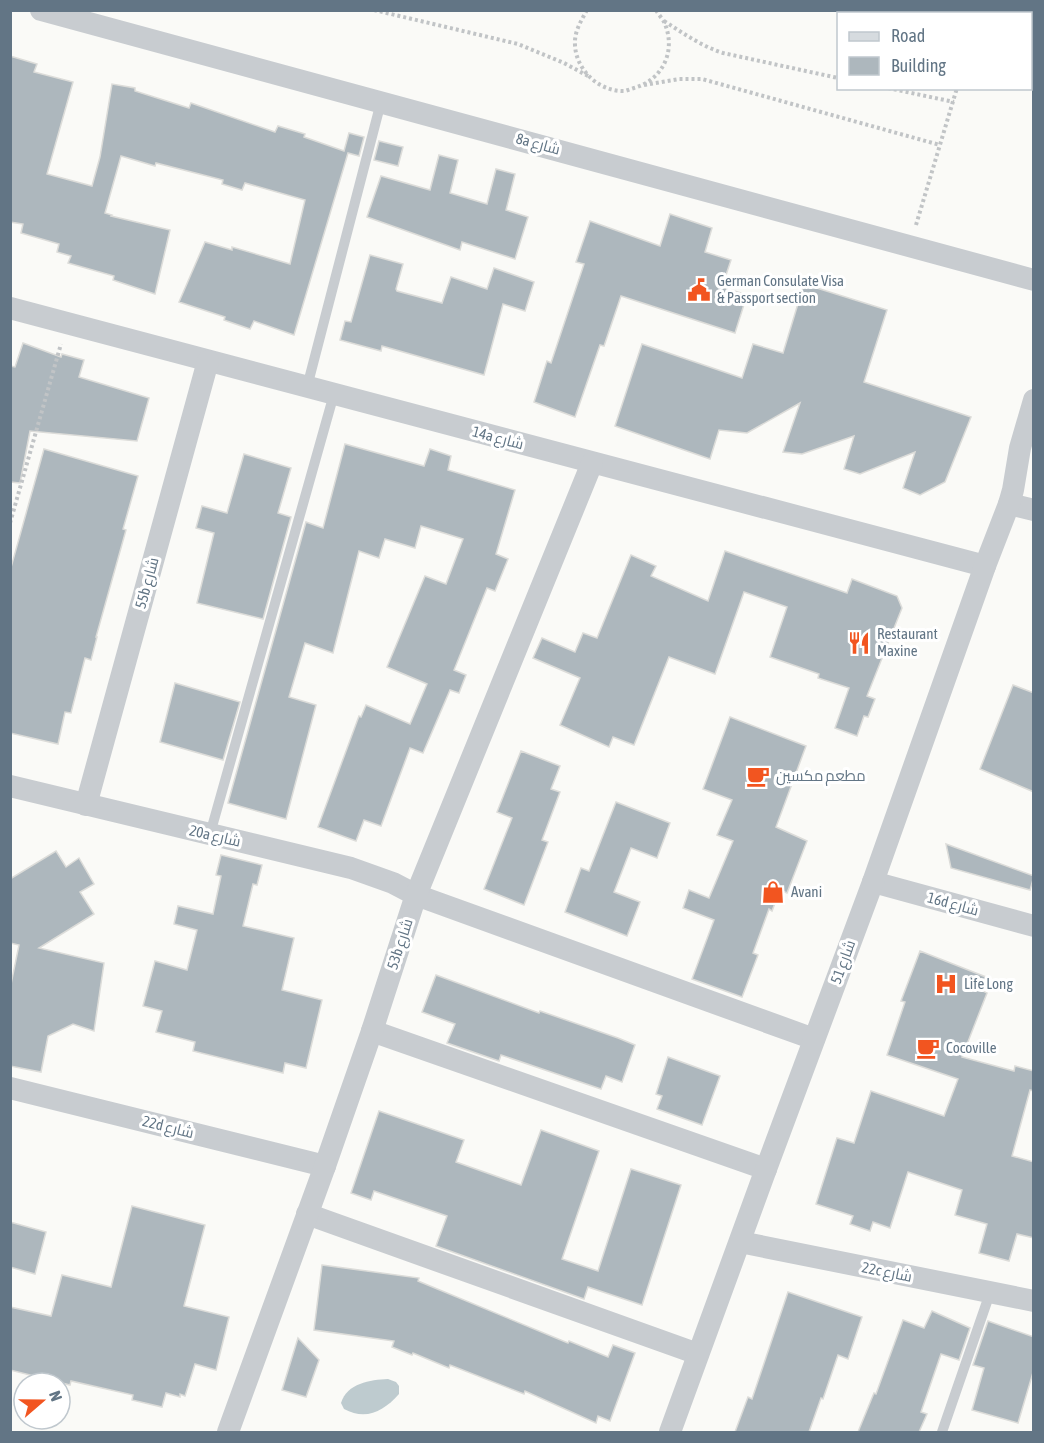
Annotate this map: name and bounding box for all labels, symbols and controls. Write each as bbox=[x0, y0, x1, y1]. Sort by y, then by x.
legend bbox=[837, 12, 1032, 90]
text: Road bbox=[891, 25, 925, 46]
text: Building bbox=[891, 55, 946, 76]
street label: 8a شارع bbox=[513, 129, 562, 160]
place label: German Consulate Visa & Passport section bbox=[717, 272, 844, 306]
public building icon: German Consulate Visa & Passport section bbox=[686, 277, 712, 303]
street label: 14a شارع bbox=[470, 423, 526, 455]
street label: 55b شارع bbox=[132, 555, 164, 611]
place label: Restaurant Maxine bbox=[877, 625, 938, 659]
restaurant icon: Restaurant Maxine bbox=[846, 630, 872, 656]
cafe icon: مطعم مكسين bbox=[745, 763, 771, 789]
place label: مطعم مكسين bbox=[776, 767, 866, 786]
street label: 20a شارع bbox=[187, 821, 242, 853]
shop icon: Avani bbox=[760, 879, 786, 905]
place label: Avani bbox=[791, 883, 822, 900]
street label: 16d شارع bbox=[925, 889, 981, 921]
street label: 53b شارع bbox=[383, 916, 419, 972]
street label: شارع 51 bbox=[827, 938, 861, 987]
hospital icon: Life Long bbox=[933, 971, 959, 997]
place label: Life Long bbox=[964, 975, 1013, 992]
cafe icon: Cocoville bbox=[915, 1035, 941, 1061]
place label: Cocoville bbox=[946, 1039, 997, 1056]
street label: 22d شارع bbox=[140, 1112, 196, 1144]
street label: 22c شارع bbox=[860, 1258, 914, 1288]
north arrow bbox=[12, 1371, 72, 1431]
text: N bbox=[46, 1388, 66, 1403]

